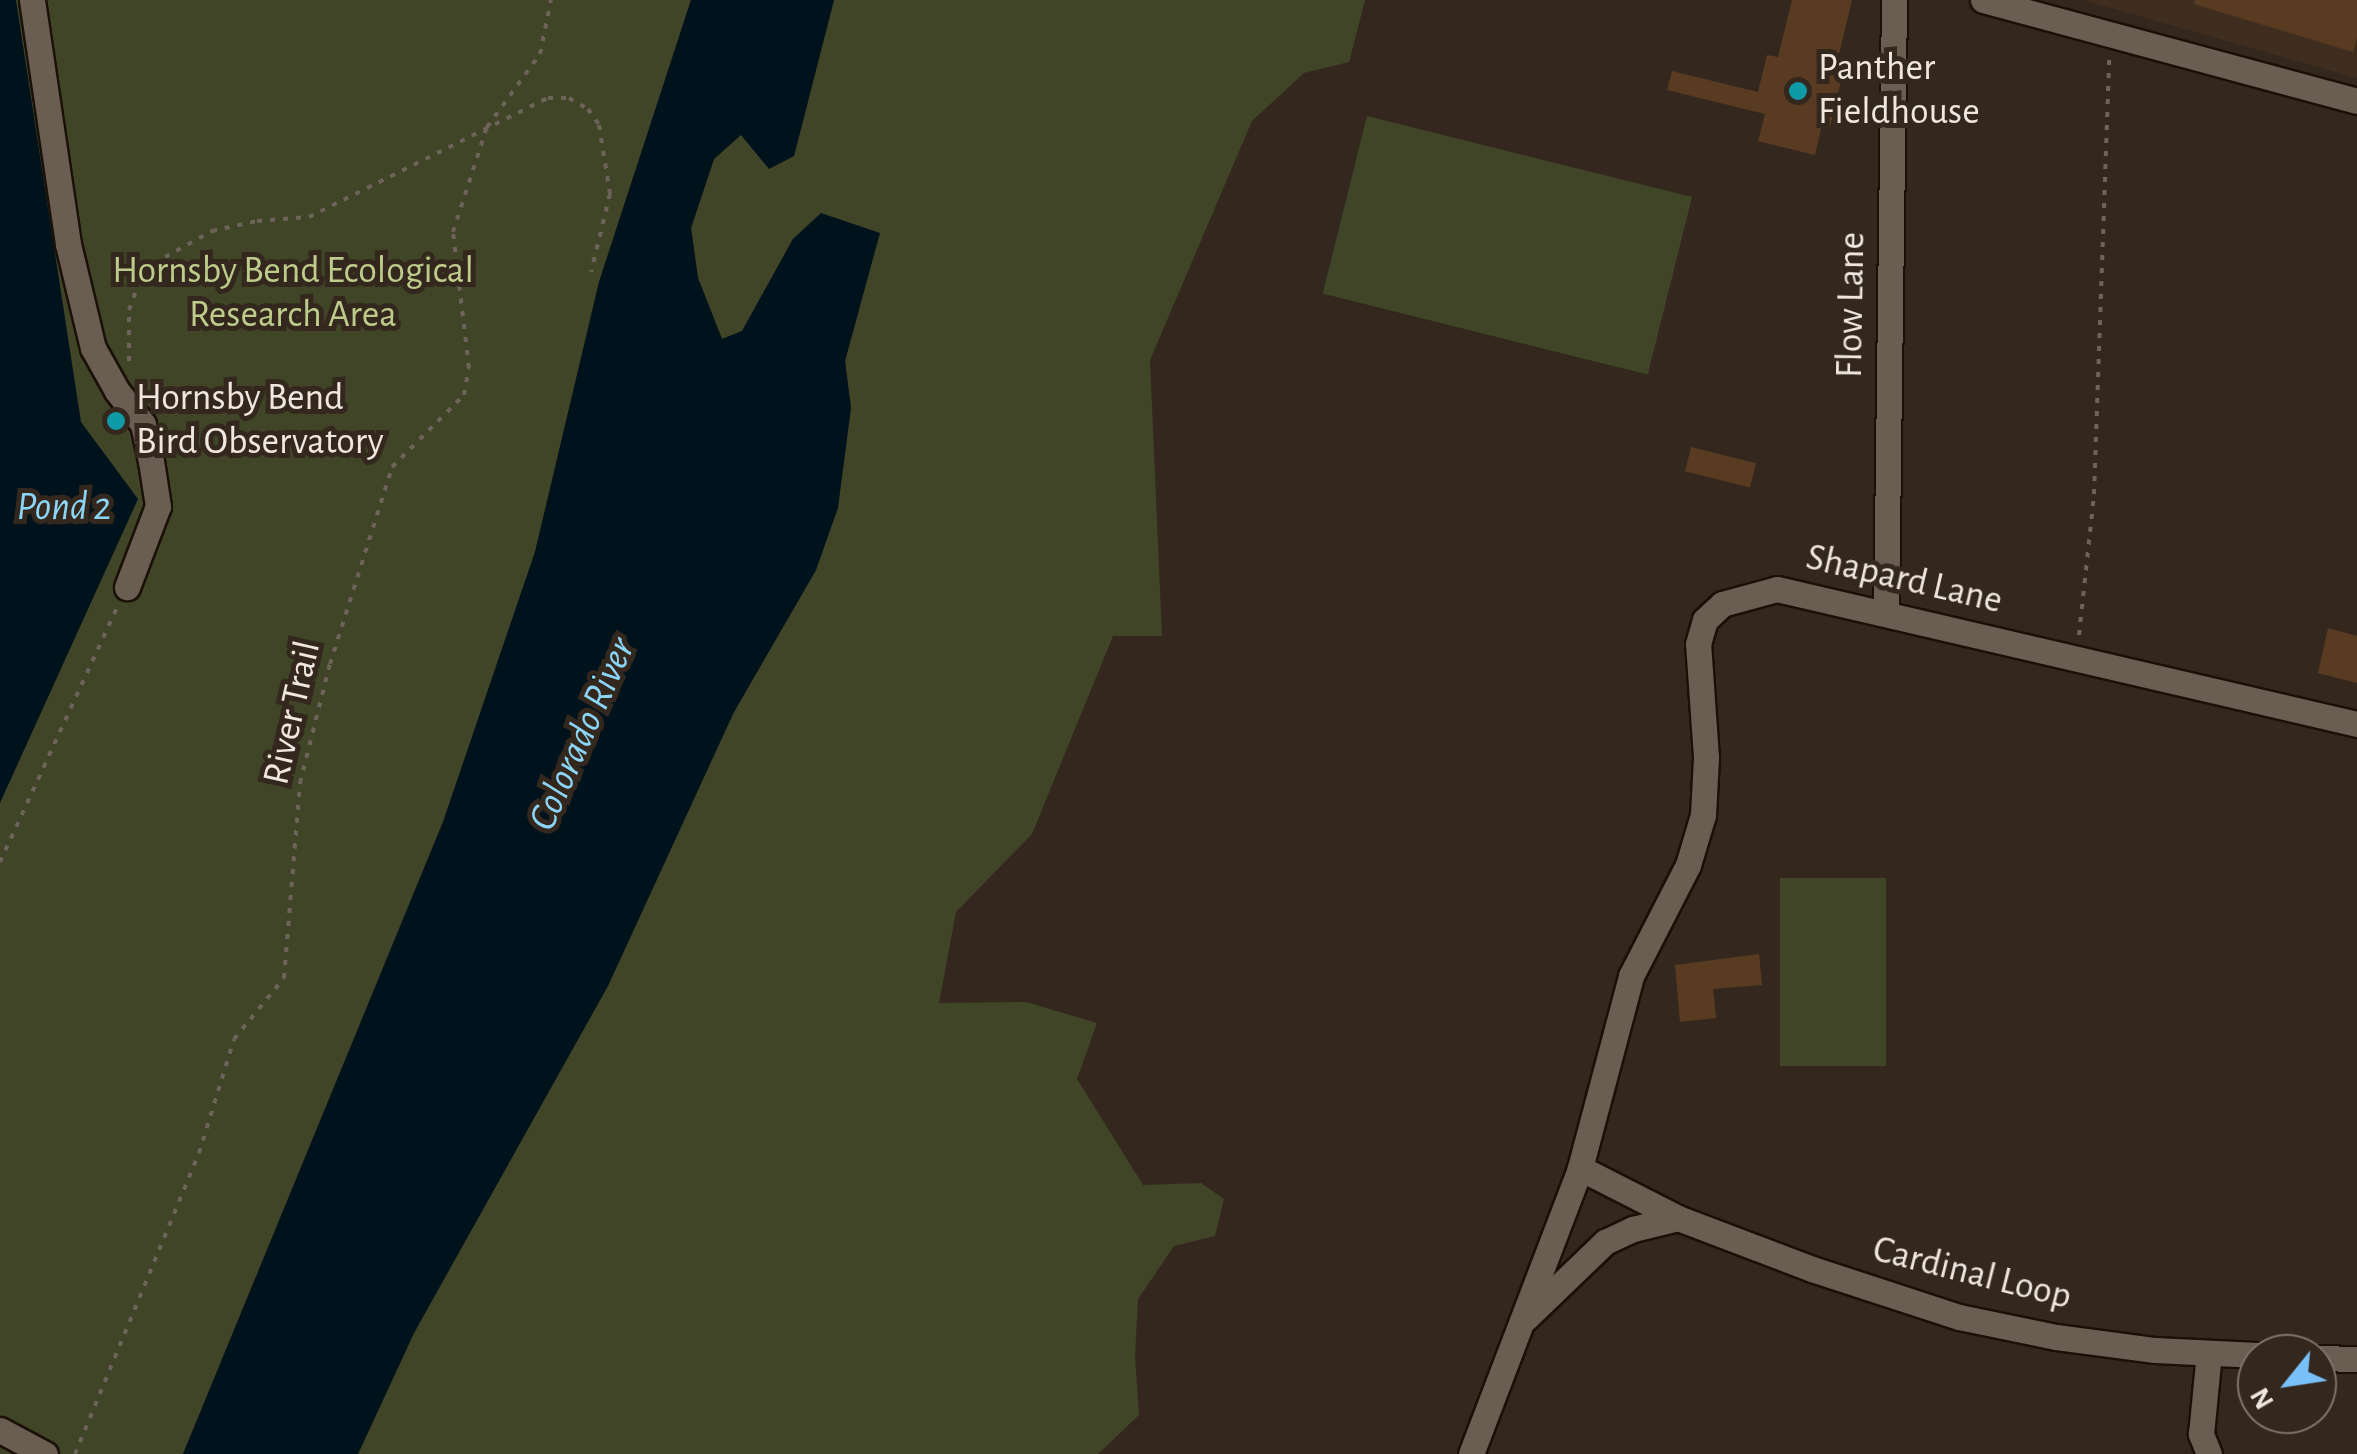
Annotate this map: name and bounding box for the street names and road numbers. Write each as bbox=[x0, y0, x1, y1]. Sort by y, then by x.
street label: Flow Lane bbox=[1828, 232, 1876, 378]
street label: Shapard Lane bbox=[1802, 535, 2006, 625]
street label: River Trail bbox=[254, 637, 332, 789]
street label: Cardinal Loop bbox=[1868, 1227, 2076, 1321]

